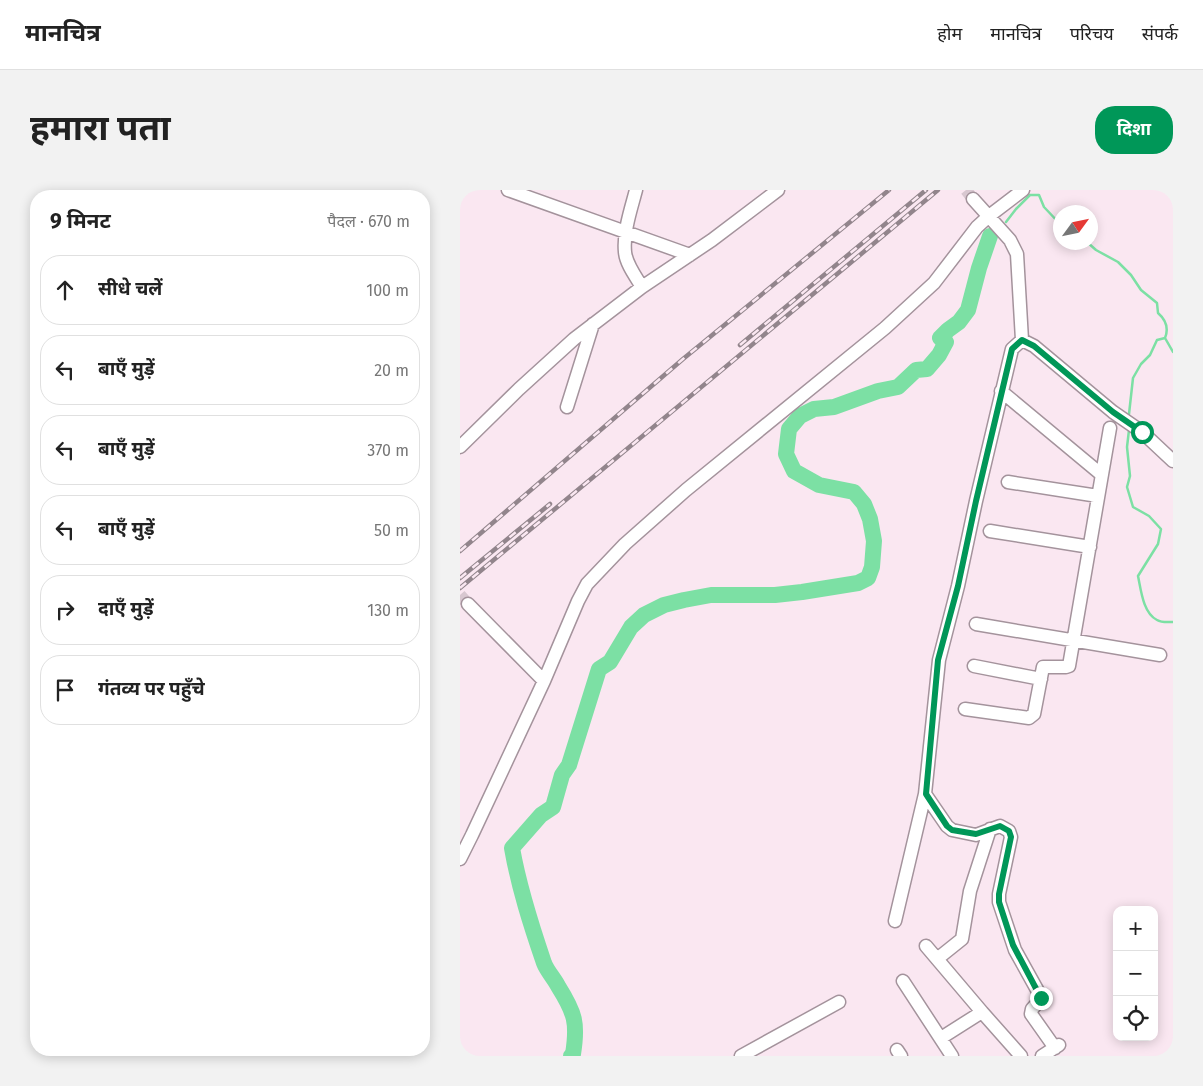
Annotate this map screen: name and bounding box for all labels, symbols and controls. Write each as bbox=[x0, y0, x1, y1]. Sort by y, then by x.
text: मानचित्र bbox=[25, 19, 101, 47]
text: होम bbox=[937, 23, 962, 45]
text: मानचित्र bbox=[990, 23, 1042, 45]
text: परिचय bbox=[1070, 23, 1114, 45]
text: संपर्क bbox=[1142, 23, 1178, 45]
button: दिशा bbox=[1095, 106, 1173, 154]
text: हमारा पता bbox=[30, 107, 170, 149]
north arrow bbox=[1053, 205, 1098, 250]
text: 9 मिनट bbox=[50, 208, 111, 234]
text: पैदल · 670 m bbox=[327, 212, 410, 231]
icon: ahead bbox=[51, 276, 79, 304]
text: सीधे चलें bbox=[98, 277, 162, 300]
text: 100 m bbox=[366, 281, 409, 300]
icon: left bbox=[51, 356, 79, 384]
text: बाएँ मुड़ें bbox=[98, 357, 155, 380]
text: 20 m bbox=[374, 361, 409, 380]
route start bbox=[1131, 421, 1154, 444]
icon: left bbox=[51, 436, 79, 464]
text: बाएँ मुड़ें bbox=[98, 437, 155, 460]
text: 370 m bbox=[367, 441, 409, 460]
icon: left bbox=[51, 516, 79, 544]
text: बाएँ मुड़ें bbox=[98, 517, 155, 540]
text: 50 m bbox=[374, 521, 409, 540]
icon: right bbox=[51, 596, 79, 624]
text: दाएँ मुड़ें bbox=[98, 597, 154, 620]
text: 130 m bbox=[367, 601, 409, 620]
icon: arrive bbox=[51, 676, 79, 704]
text: गंतव्य पर पहुँचे bbox=[98, 677, 205, 700]
map controls bbox=[1113, 906, 1158, 1041]
button: + bbox=[1113, 906, 1158, 951]
button: − bbox=[1113, 951, 1158, 996]
route end bbox=[1030, 987, 1053, 1010]
button: locate bbox=[1113, 996, 1158, 1041]

